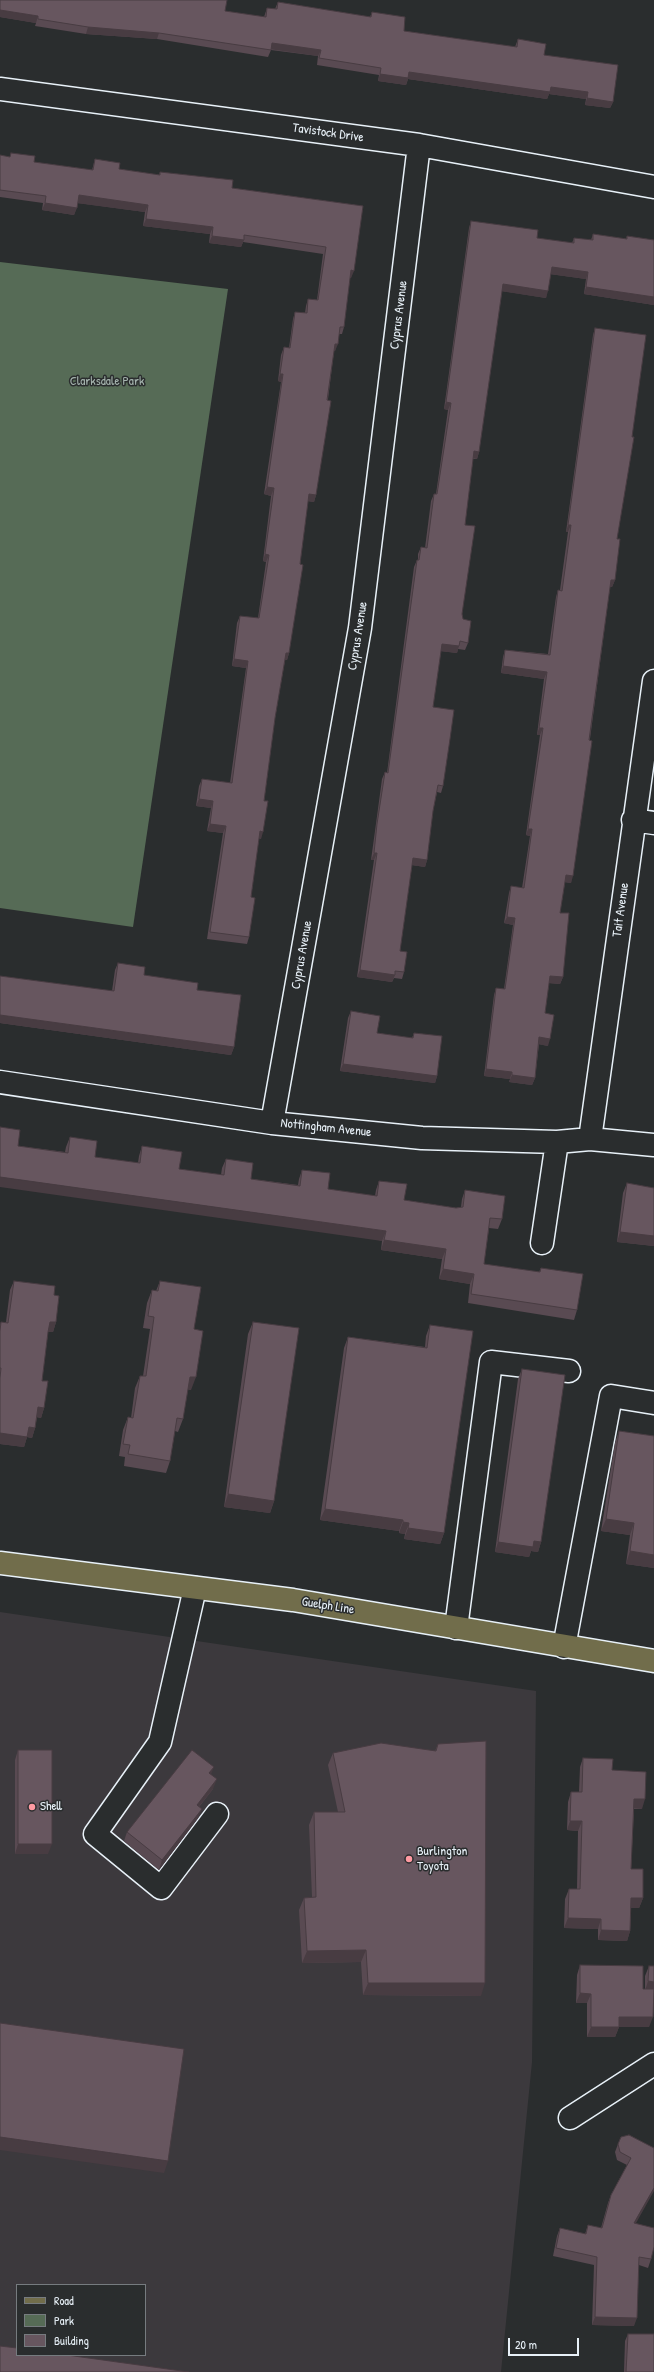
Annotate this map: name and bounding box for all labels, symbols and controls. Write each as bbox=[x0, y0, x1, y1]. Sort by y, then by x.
street label: Tavistock Drive bbox=[291, 120, 365, 146]
street label: Cyprus Avenue bbox=[387, 280, 411, 350]
park label: Clarksdale Park bbox=[70, 374, 144, 390]
street label: Cyprus Avenue bbox=[345, 601, 371, 671]
street label: Tait Avenue bbox=[609, 882, 633, 938]
street label: Cyprus Avenue bbox=[288, 919, 316, 991]
street label: Nottingham Avenue bbox=[280, 1115, 372, 1141]
street label: Guelph Line bbox=[301, 1594, 355, 1618]
place label: Shell bbox=[40, 1799, 62, 1815]
marker: Shell bbox=[27, 1802, 37, 1812]
place label: Burlington Toyota bbox=[417, 1844, 467, 1875]
marker: Burlington Toyota bbox=[404, 1854, 414, 1864]
legend bbox=[16, 2284, 146, 2356]
text: Road bbox=[54, 2292, 74, 2309]
text: Park bbox=[54, 2312, 74, 2329]
scale bar bbox=[510, 2330, 581, 2356]
text: Building bbox=[54, 2332, 89, 2349]
text: 20 m bbox=[515, 2336, 537, 2353]

